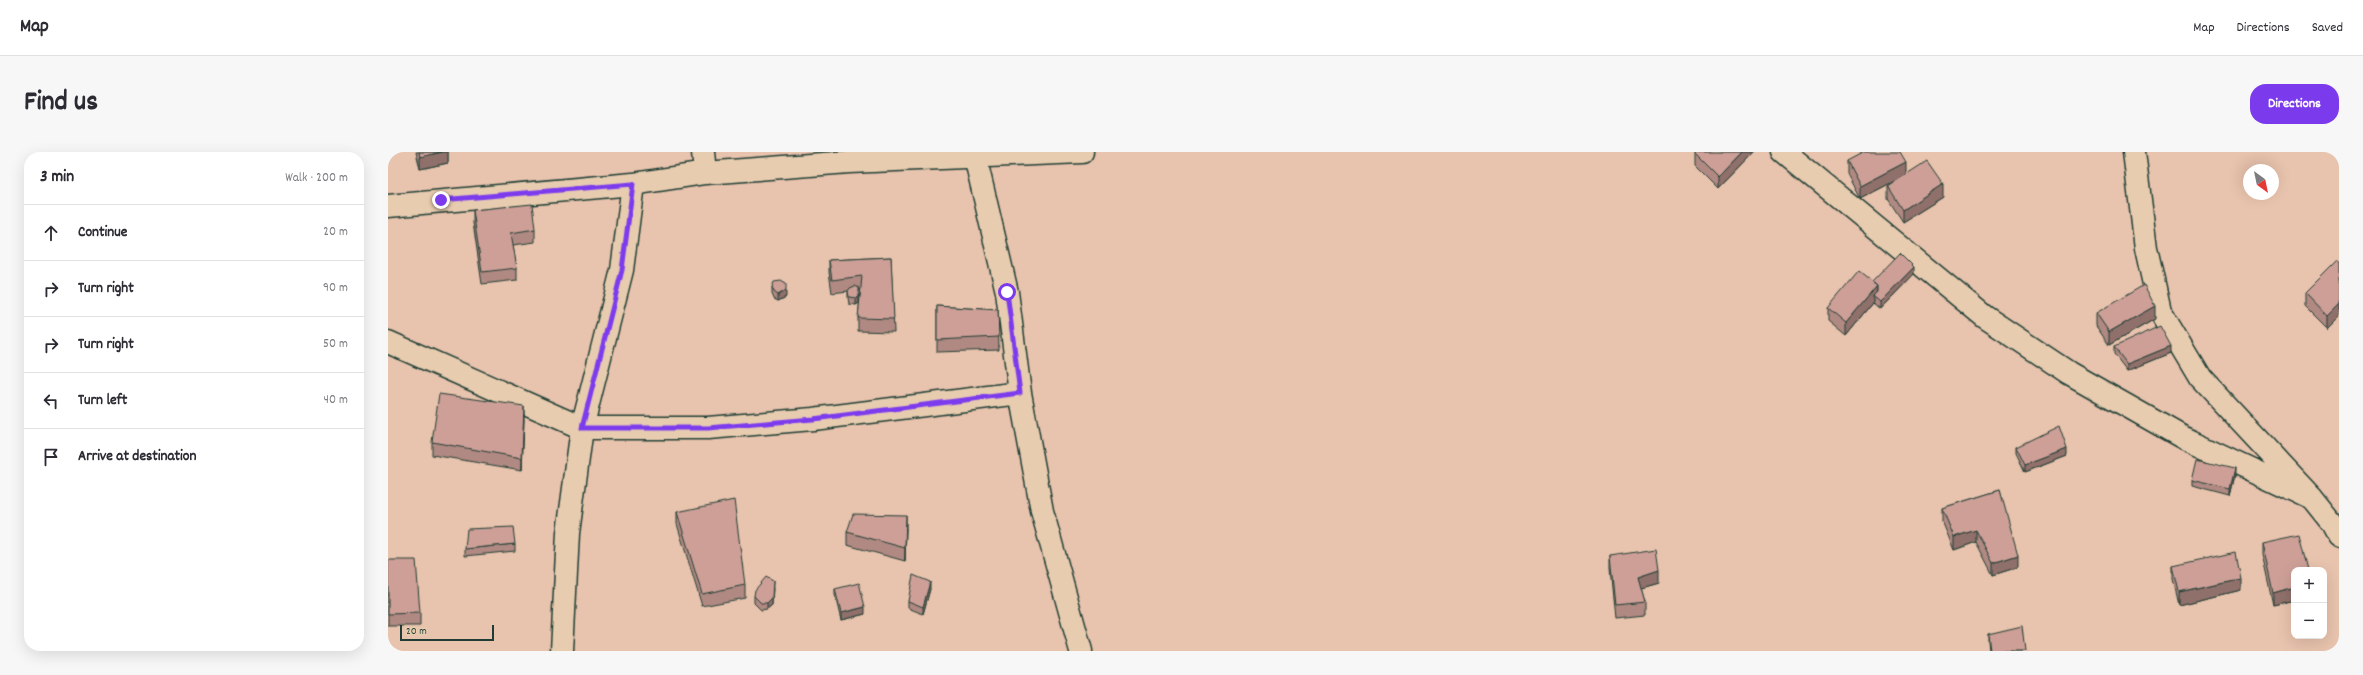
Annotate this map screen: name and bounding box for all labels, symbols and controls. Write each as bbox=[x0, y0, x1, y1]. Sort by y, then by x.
text: Map bbox=[20, 14, 49, 41]
text: Map bbox=[2193, 18, 2215, 38]
text: Directions bbox=[2237, 18, 2290, 38]
text: Saved bbox=[2312, 18, 2343, 38]
text: Find us bbox=[24, 84, 98, 124]
button: Directions bbox=[2250, 84, 2339, 124]
north arrow bbox=[2243, 164, 2279, 200]
text: 3 min bbox=[40, 166, 74, 190]
text: Walk · 200 m bbox=[285, 169, 348, 188]
route end bbox=[432, 191, 450, 209]
icon: ahead bbox=[40, 222, 62, 244]
text: Continue bbox=[78, 222, 127, 244]
text: 20 m bbox=[323, 223, 348, 242]
icon: right bbox=[40, 278, 62, 300]
text: Turn right bbox=[78, 278, 134, 300]
text: 90 m bbox=[323, 279, 348, 298]
route start bbox=[998, 283, 1016, 301]
icon: right bbox=[40, 334, 62, 356]
text: Turn right bbox=[78, 334, 134, 356]
text: 50 m bbox=[323, 335, 348, 354]
icon: left bbox=[40, 390, 62, 412]
text: Turn left bbox=[78, 390, 127, 412]
text: 40 m bbox=[324, 391, 348, 410]
icon: arrive bbox=[40, 446, 62, 468]
text: Arrive at destination bbox=[78, 446, 196, 468]
map controls bbox=[2291, 567, 2327, 639]
button: + bbox=[2291, 567, 2327, 603]
button: − bbox=[2291, 603, 2327, 639]
scale bar bbox=[400, 623, 494, 642]
text: 20 m bbox=[406, 624, 427, 640]

